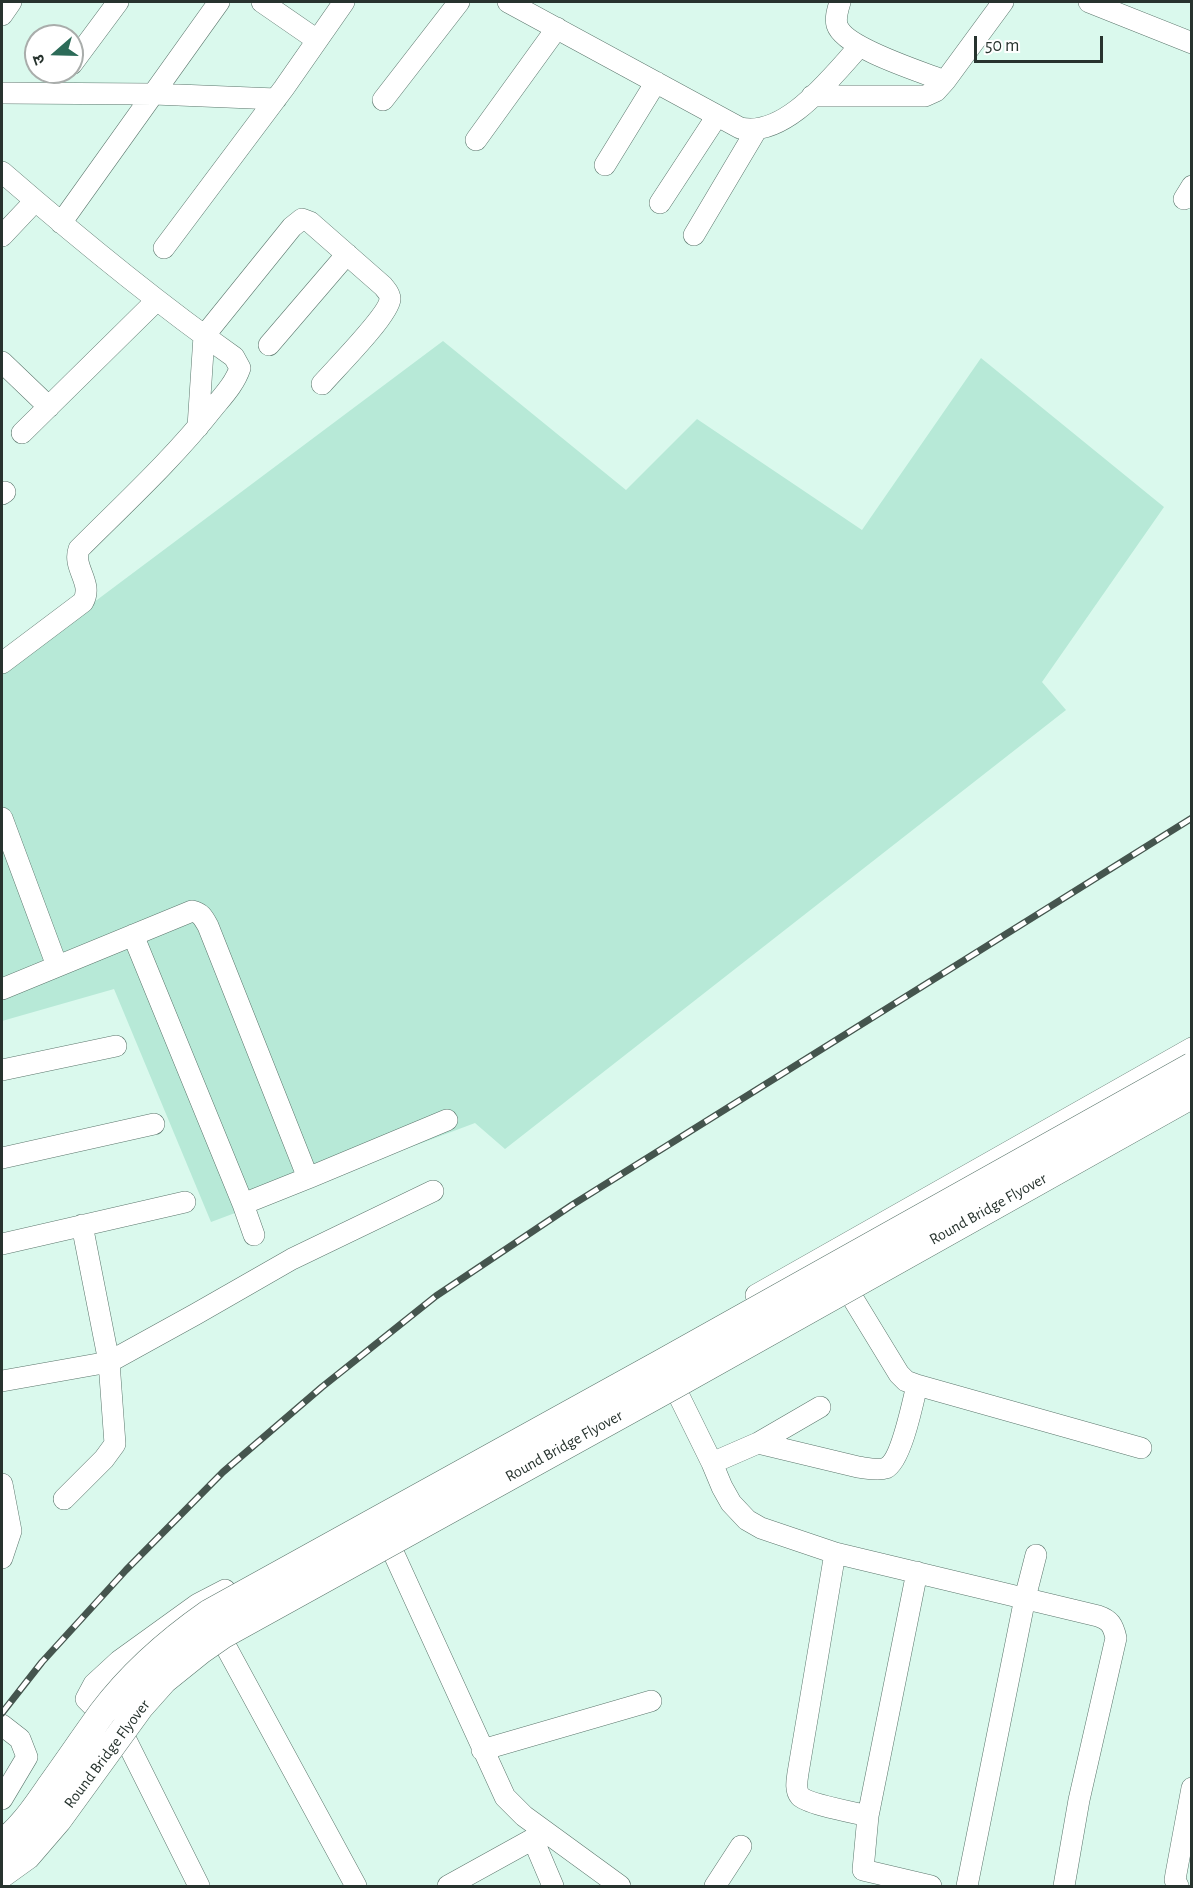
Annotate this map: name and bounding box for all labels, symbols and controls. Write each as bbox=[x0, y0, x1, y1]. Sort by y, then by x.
north arrow bbox=[24, 24, 84, 84]
scale bar bbox=[977, 24, 1106, 62]
text: 50 m bbox=[985, 37, 1019, 55]
text: उ bbox=[30, 52, 48, 67]
street label: Round Bridge Flyover bbox=[926, 1169, 1050, 1249]
street label: Round Bridge Flyover bbox=[502, 1406, 626, 1486]
street label: Round Bridge Flyover bbox=[60, 1696, 154, 1812]

